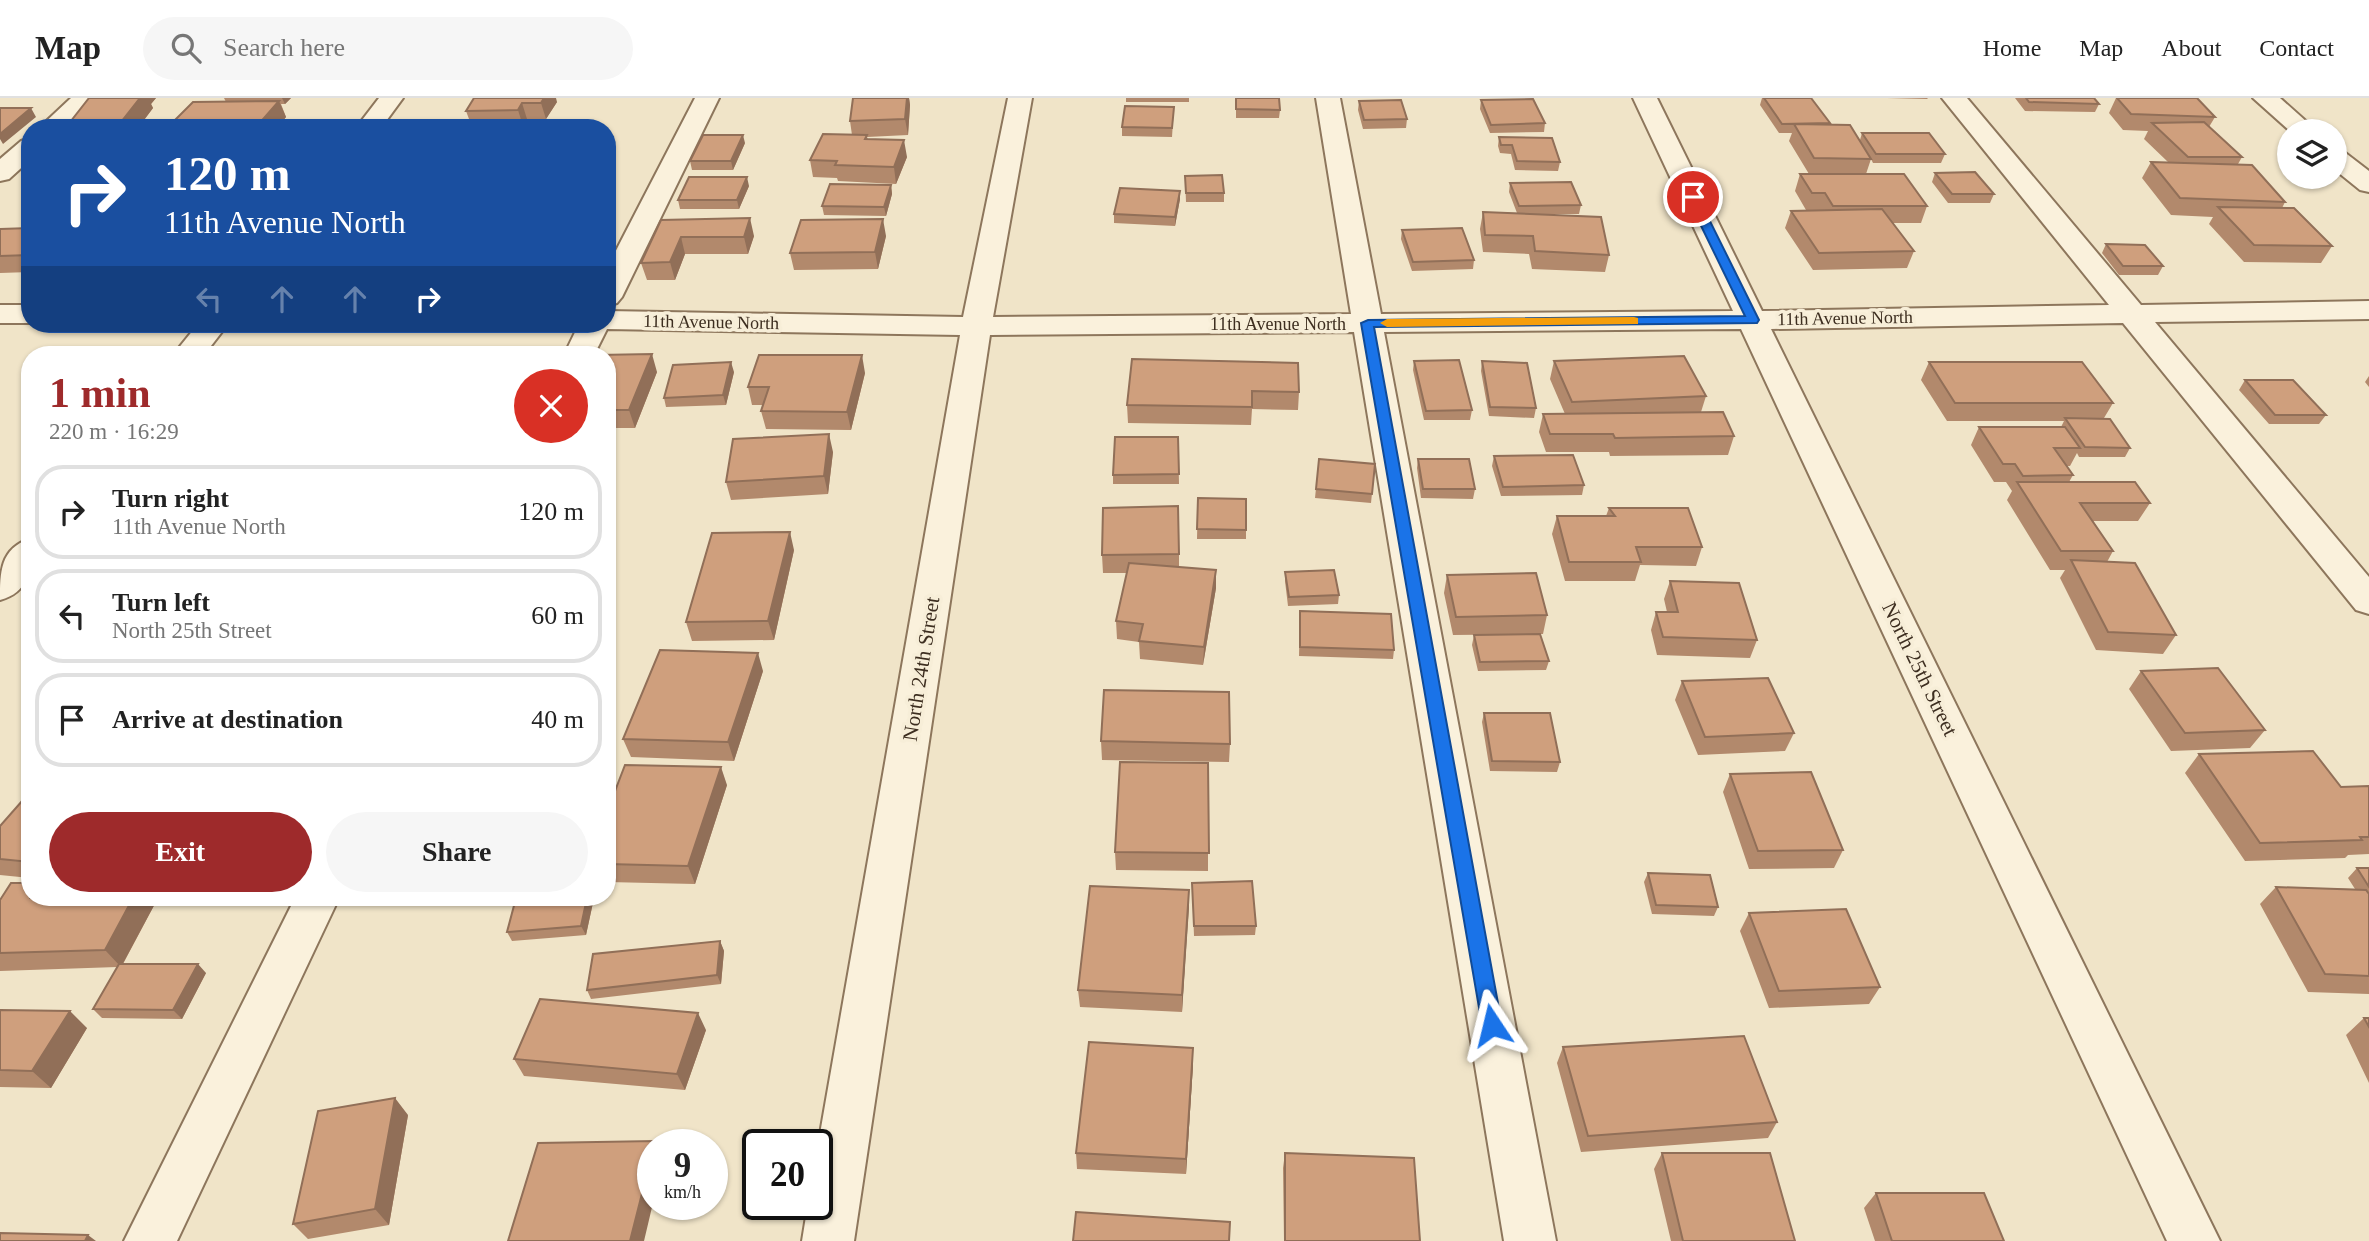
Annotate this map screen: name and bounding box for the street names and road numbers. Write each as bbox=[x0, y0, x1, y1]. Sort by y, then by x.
street label: 11th Avenue North bbox=[1777, 307, 1913, 329]
street label: 11th Avenue North bbox=[643, 311, 779, 333]
street label: 11th Avenue North bbox=[1210, 314, 1346, 334]
street label: North 24th Street bbox=[898, 595, 944, 743]
street label: North 25th Street bbox=[1877, 598, 1963, 740]

